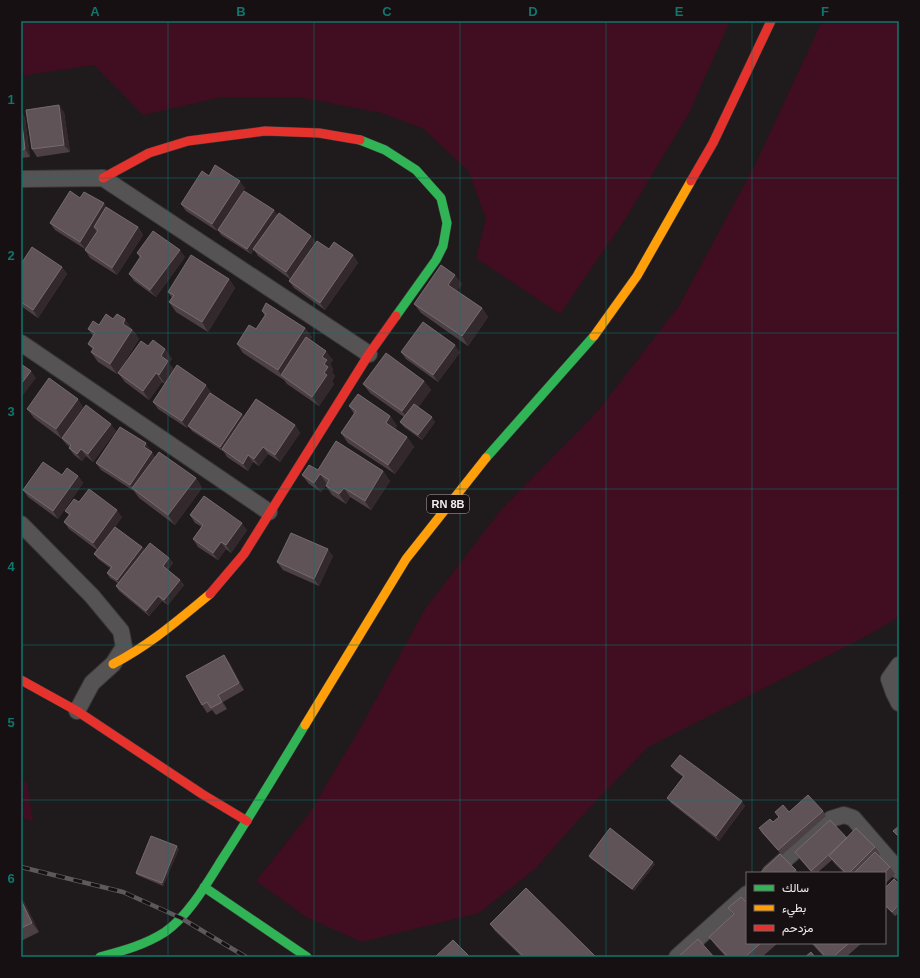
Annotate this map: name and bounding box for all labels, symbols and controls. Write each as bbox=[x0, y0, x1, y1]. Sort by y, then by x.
text: A bbox=[90, 4, 100, 19]
text: B bbox=[236, 4, 246, 19]
text: C bbox=[382, 4, 392, 19]
text: D bbox=[528, 4, 538, 19]
text: E bbox=[675, 4, 684, 19]
text: F bbox=[821, 4, 829, 19]
text: 1 bbox=[7, 92, 15, 107]
text: 2 bbox=[7, 248, 15, 263]
text: 3 bbox=[7, 404, 15, 419]
road number: RN 8B bbox=[427, 495, 469, 513]
text: 4 bbox=[7, 559, 15, 574]
text: 5 bbox=[7, 715, 15, 730]
text: 6 bbox=[7, 871, 15, 886]
legend bbox=[746, 872, 886, 944]
text: سالك bbox=[782, 881, 809, 895]
text: بطيء bbox=[782, 901, 806, 918]
text: مزدحم bbox=[782, 921, 813, 936]

